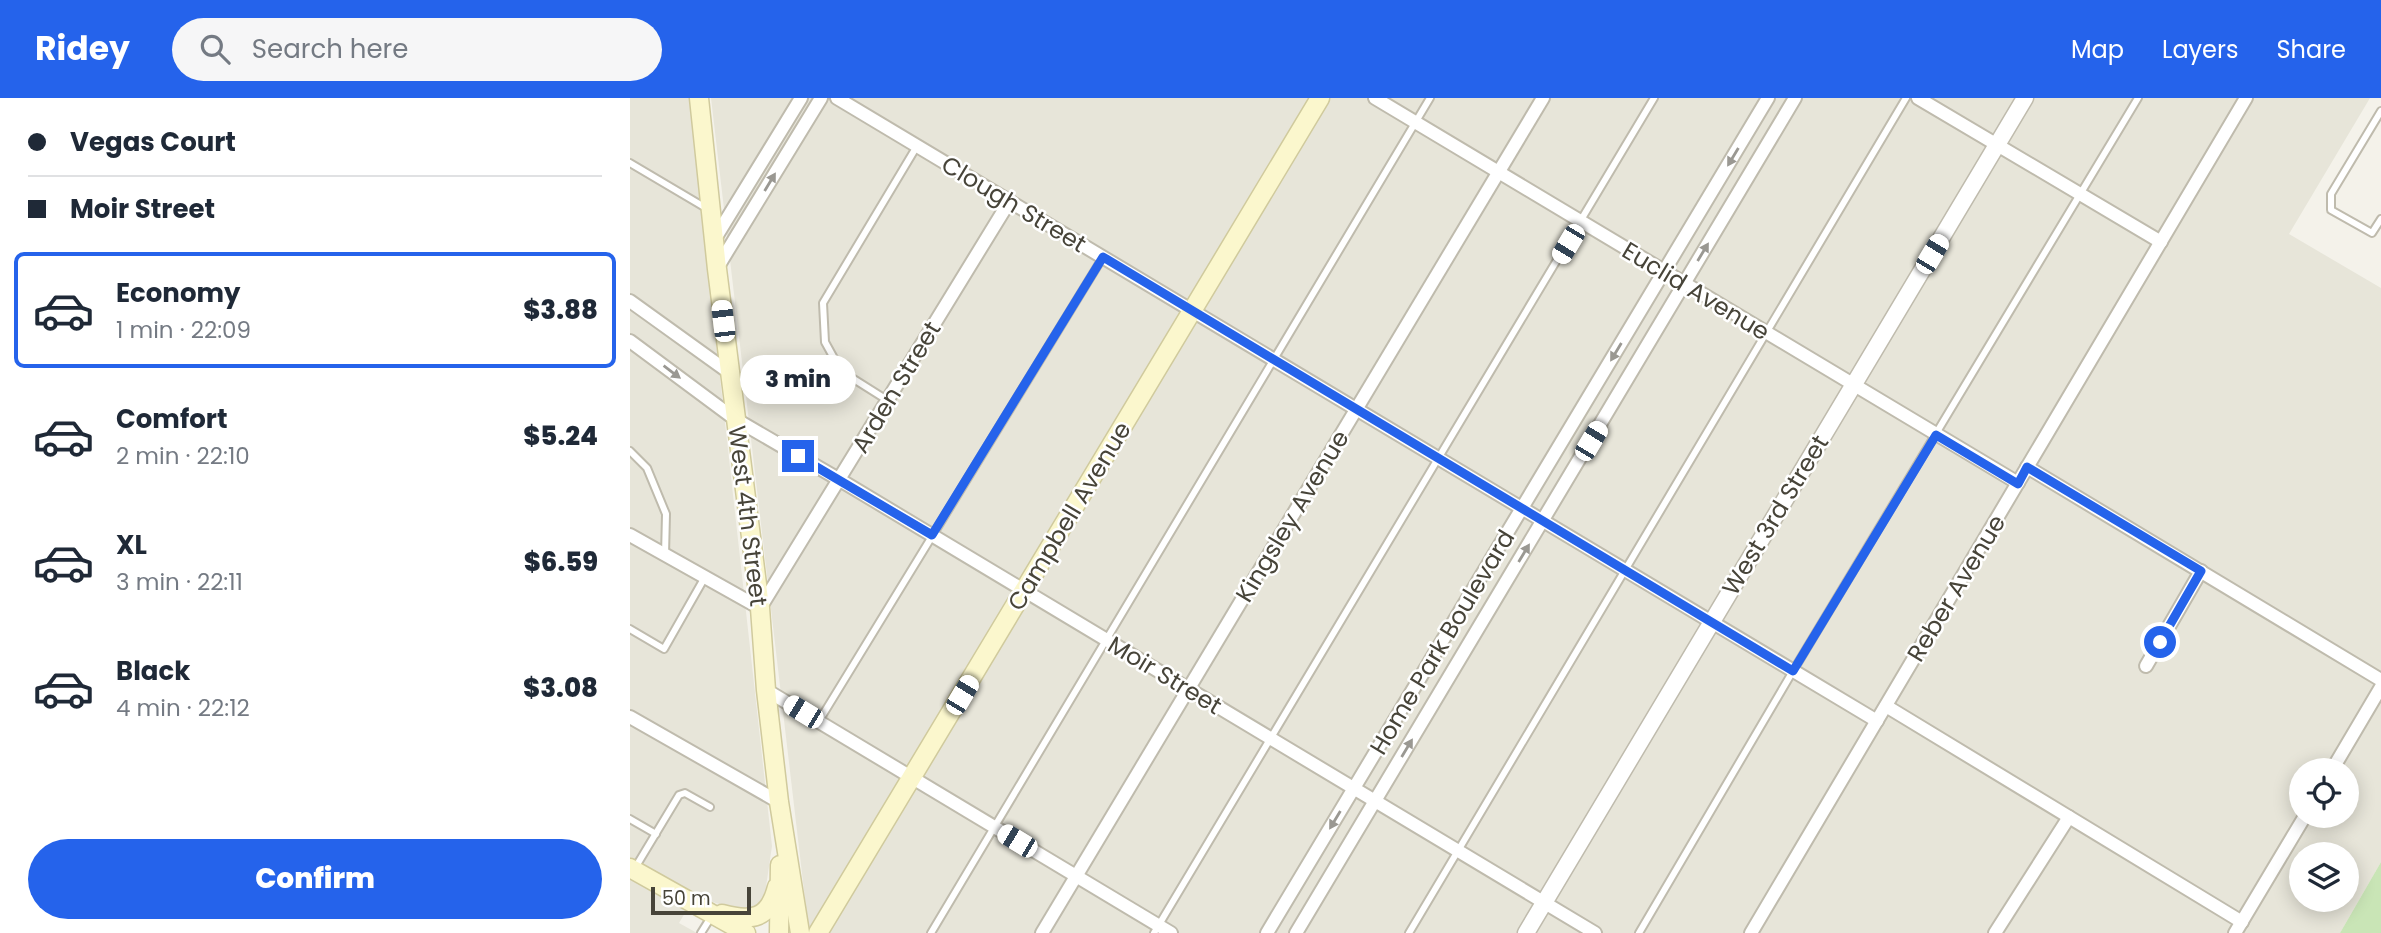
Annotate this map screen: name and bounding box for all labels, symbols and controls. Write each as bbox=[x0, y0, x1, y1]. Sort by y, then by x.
search box bbox=[172, 18, 662, 81]
text: Ridey bbox=[35, 25, 130, 72]
icon: search bbox=[196, 30, 234, 68]
text: Search here bbox=[252, 31, 408, 67]
text: Map bbox=[2071, 33, 2124, 66]
text: Layers bbox=[2162, 33, 2238, 66]
text: Share bbox=[2276, 33, 2346, 66]
text: Vegas Court bbox=[70, 124, 236, 160]
one-way arrow bbox=[1726, 147, 1739, 166]
street label: Clough Street bbox=[935, 148, 1093, 260]
one-way arrow bbox=[764, 172, 776, 191]
text: Moir Street bbox=[70, 191, 215, 227]
car bbox=[1549, 221, 1588, 267]
car bbox=[1913, 231, 1952, 277]
street label: Euclid Avenue bbox=[1616, 234, 1776, 348]
one-way arrow bbox=[1696, 243, 1709, 262]
text: Economy bbox=[116, 275, 240, 311]
icon: car bbox=[32, 279, 95, 342]
text: $3.88 bbox=[523, 292, 598, 328]
car bbox=[711, 299, 736, 343]
text: 1 min · 22:09 bbox=[116, 314, 251, 346]
street label: Arden Street bbox=[844, 315, 948, 459]
one-way arrow bbox=[1609, 342, 1622, 361]
callout: 3 min bbox=[740, 354, 856, 404]
text: 3 min bbox=[765, 363, 831, 395]
one-way arrow bbox=[663, 365, 681, 379]
text: Comfort bbox=[116, 401, 228, 437]
icon: car bbox=[32, 405, 95, 468]
street label: Campbell Avenue bbox=[999, 415, 1139, 617]
text: $5.24 bbox=[523, 418, 598, 454]
car bbox=[1572, 418, 1611, 464]
street label: West 4th Street bbox=[721, 424, 775, 608]
street label: Kingsley Avenue bbox=[1228, 424, 1356, 608]
street label: West 3rd Street bbox=[1714, 429, 1836, 601]
text: 2 min · 22:10 bbox=[116, 440, 250, 472]
route end bbox=[782, 440, 814, 472]
street label: Reber Avenue bbox=[1899, 508, 2013, 668]
street label: Home Park Boulevard bbox=[1362, 523, 1522, 761]
text: XL bbox=[116, 527, 147, 563]
icon: car bbox=[32, 531, 95, 594]
one-way arrow bbox=[1517, 543, 1530, 562]
text: $6.59 bbox=[524, 544, 598, 580]
text: 3 min · 22:11 bbox=[116, 566, 243, 598]
route start bbox=[2144, 626, 2176, 658]
street label: Moir Street bbox=[1102, 628, 1228, 722]
text: Black bbox=[116, 653, 190, 689]
icon: car bbox=[32, 657, 95, 720]
text: $3.08 bbox=[523, 670, 598, 706]
car bbox=[943, 672, 982, 718]
text: 4 min · 22:12 bbox=[116, 692, 250, 724]
car bbox=[780, 692, 827, 732]
one-way arrow bbox=[1401, 739, 1413, 758]
map controls bbox=[2289, 758, 2359, 912]
button: locate bbox=[2289, 758, 2359, 828]
one-way arrow bbox=[1328, 810, 1341, 829]
car bbox=[994, 821, 1041, 861]
button: Confirm bbox=[28, 839, 602, 919]
button: layers bbox=[2289, 842, 2359, 912]
scale bar bbox=[651, 884, 751, 916]
text: 50 m bbox=[662, 885, 711, 912]

